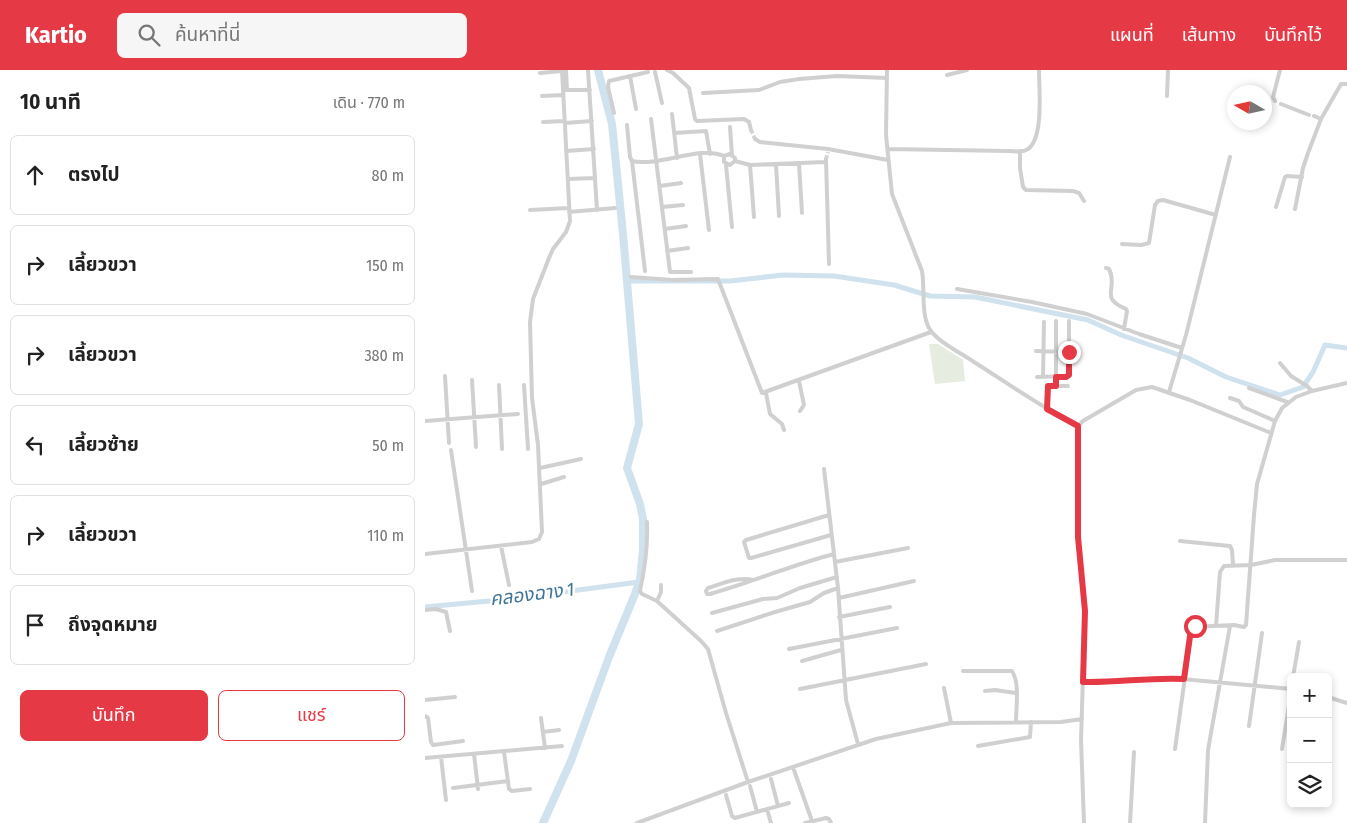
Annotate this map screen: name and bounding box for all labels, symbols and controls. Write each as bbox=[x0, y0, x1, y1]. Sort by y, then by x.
search box bbox=[117, 13, 467, 58]
text: Kartio bbox=[25, 21, 87, 49]
icon: search bbox=[135, 21, 163, 49]
text: ค้นหาที่นี่ bbox=[175, 23, 240, 46]
text: แผนที่ bbox=[1110, 24, 1154, 46]
text: เส้นทาง bbox=[1182, 24, 1236, 46]
text: บันทึกไว้ bbox=[1264, 24, 1322, 46]
north arrow bbox=[1227, 85, 1272, 130]
text: 10 นาที bbox=[20, 89, 81, 115]
text: เดิน · 770 m bbox=[333, 93, 405, 112]
icon: ahead bbox=[21, 161, 49, 189]
text: ตรงไป bbox=[68, 163, 120, 186]
text: 80 m bbox=[372, 166, 404, 185]
icon: right bbox=[21, 251, 49, 279]
text: เลี้ยวขวา bbox=[68, 253, 137, 276]
text: 150 m bbox=[366, 256, 404, 275]
icon: right bbox=[21, 341, 49, 369]
route end bbox=[1058, 341, 1081, 364]
text: เลี้ยวขวา bbox=[68, 343, 137, 366]
text: 380 m bbox=[364, 346, 404, 365]
icon: left bbox=[21, 431, 49, 459]
text: เลี้ยวซ้าย bbox=[68, 433, 139, 456]
text: 50 m bbox=[372, 436, 404, 455]
icon: right bbox=[21, 521, 49, 549]
text: เลี้ยวขวา bbox=[68, 523, 137, 546]
text: 110 m bbox=[367, 526, 404, 545]
water label: คลองฉาง 1 bbox=[488, 577, 576, 611]
icon: arrive bbox=[21, 611, 49, 639]
text: ถึงจุดหมาย bbox=[68, 613, 158, 636]
route start bbox=[1184, 615, 1207, 638]
map controls bbox=[1287, 673, 1332, 808]
button: + bbox=[1287, 673, 1332, 718]
button: บันทึก bbox=[20, 690, 208, 741]
button: แชร์ bbox=[218, 690, 405, 741]
button: − bbox=[1287, 718, 1332, 763]
button: layers bbox=[1287, 763, 1332, 808]

